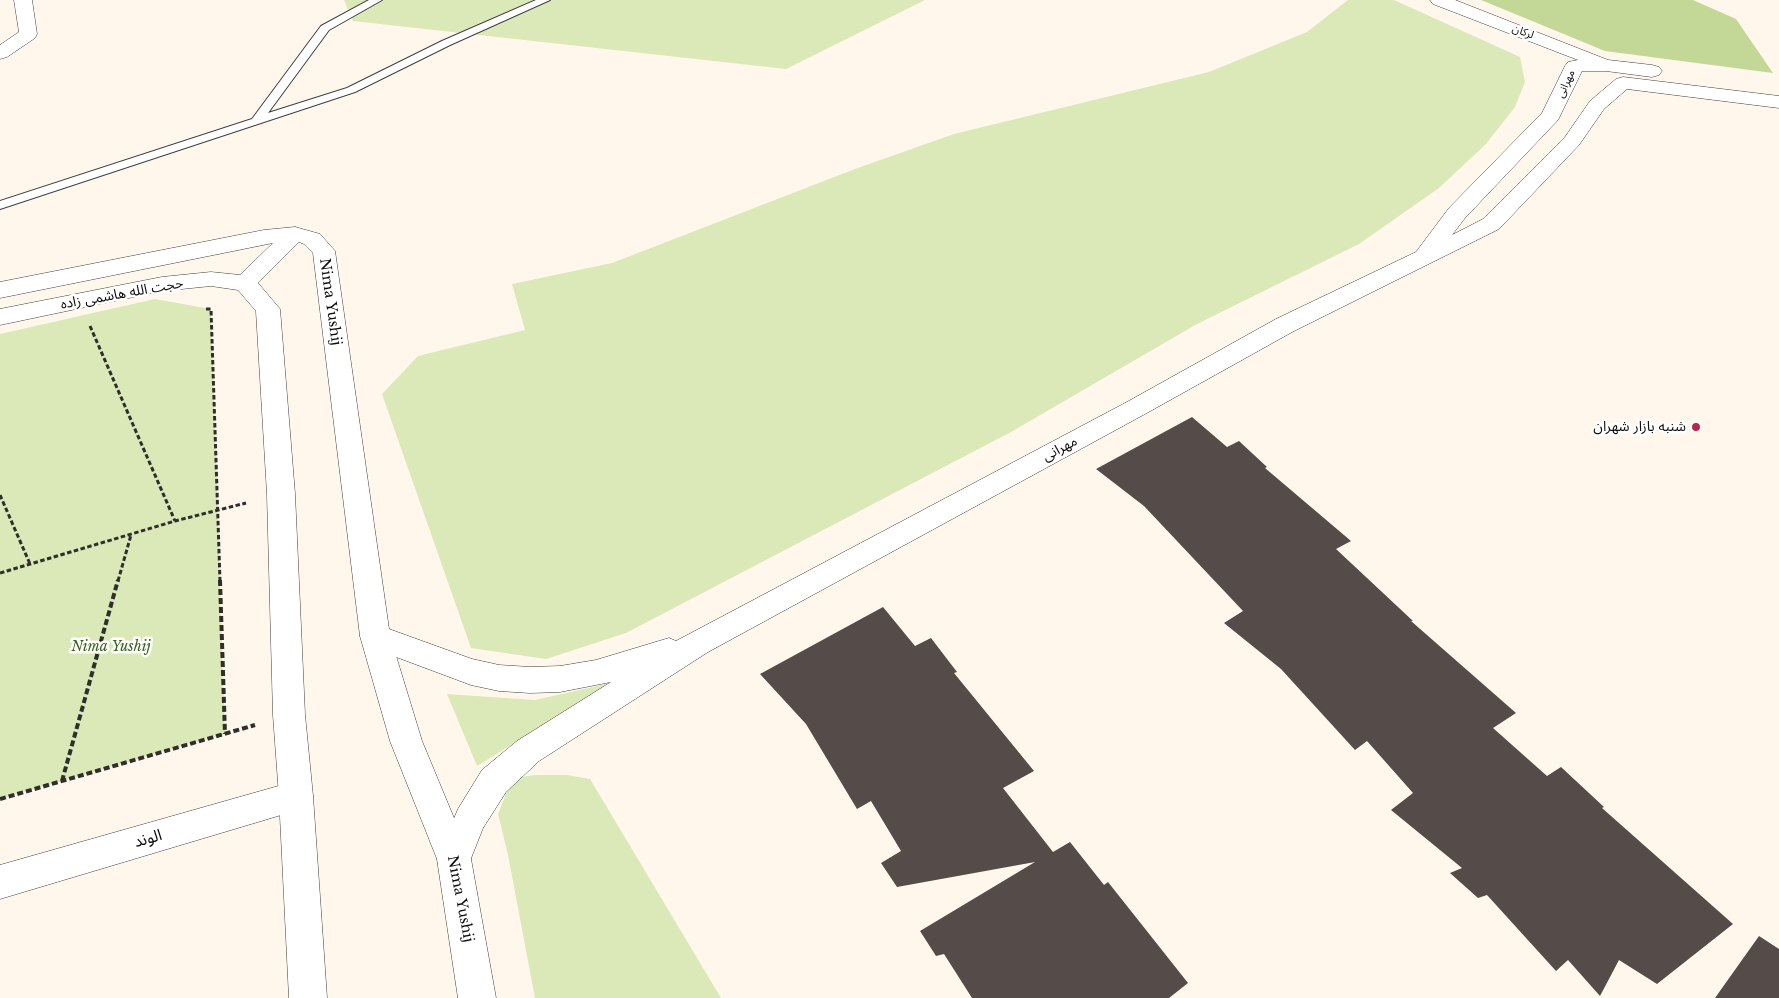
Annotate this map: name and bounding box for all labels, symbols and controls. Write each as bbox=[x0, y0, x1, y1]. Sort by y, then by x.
street label: لرکان bbox=[1510, 22, 1536, 42]
street label: مهرانی bbox=[1554, 68, 1578, 100]
street label: Nima Yushij bbox=[316, 257, 344, 347]
street label: حجت الله هاشمی زاده bbox=[59, 275, 185, 313]
place label: شنبه بازار شهران bbox=[1593, 419, 1686, 435]
marker: شنبه بازار شهران bbox=[1690, 421, 1702, 433]
street label: مهرانی bbox=[1040, 433, 1080, 465]
park label: Nima Yushij bbox=[71, 639, 151, 655]
street label: الوند bbox=[132, 826, 164, 852]
street label: Nima Yushij bbox=[443, 854, 477, 944]

